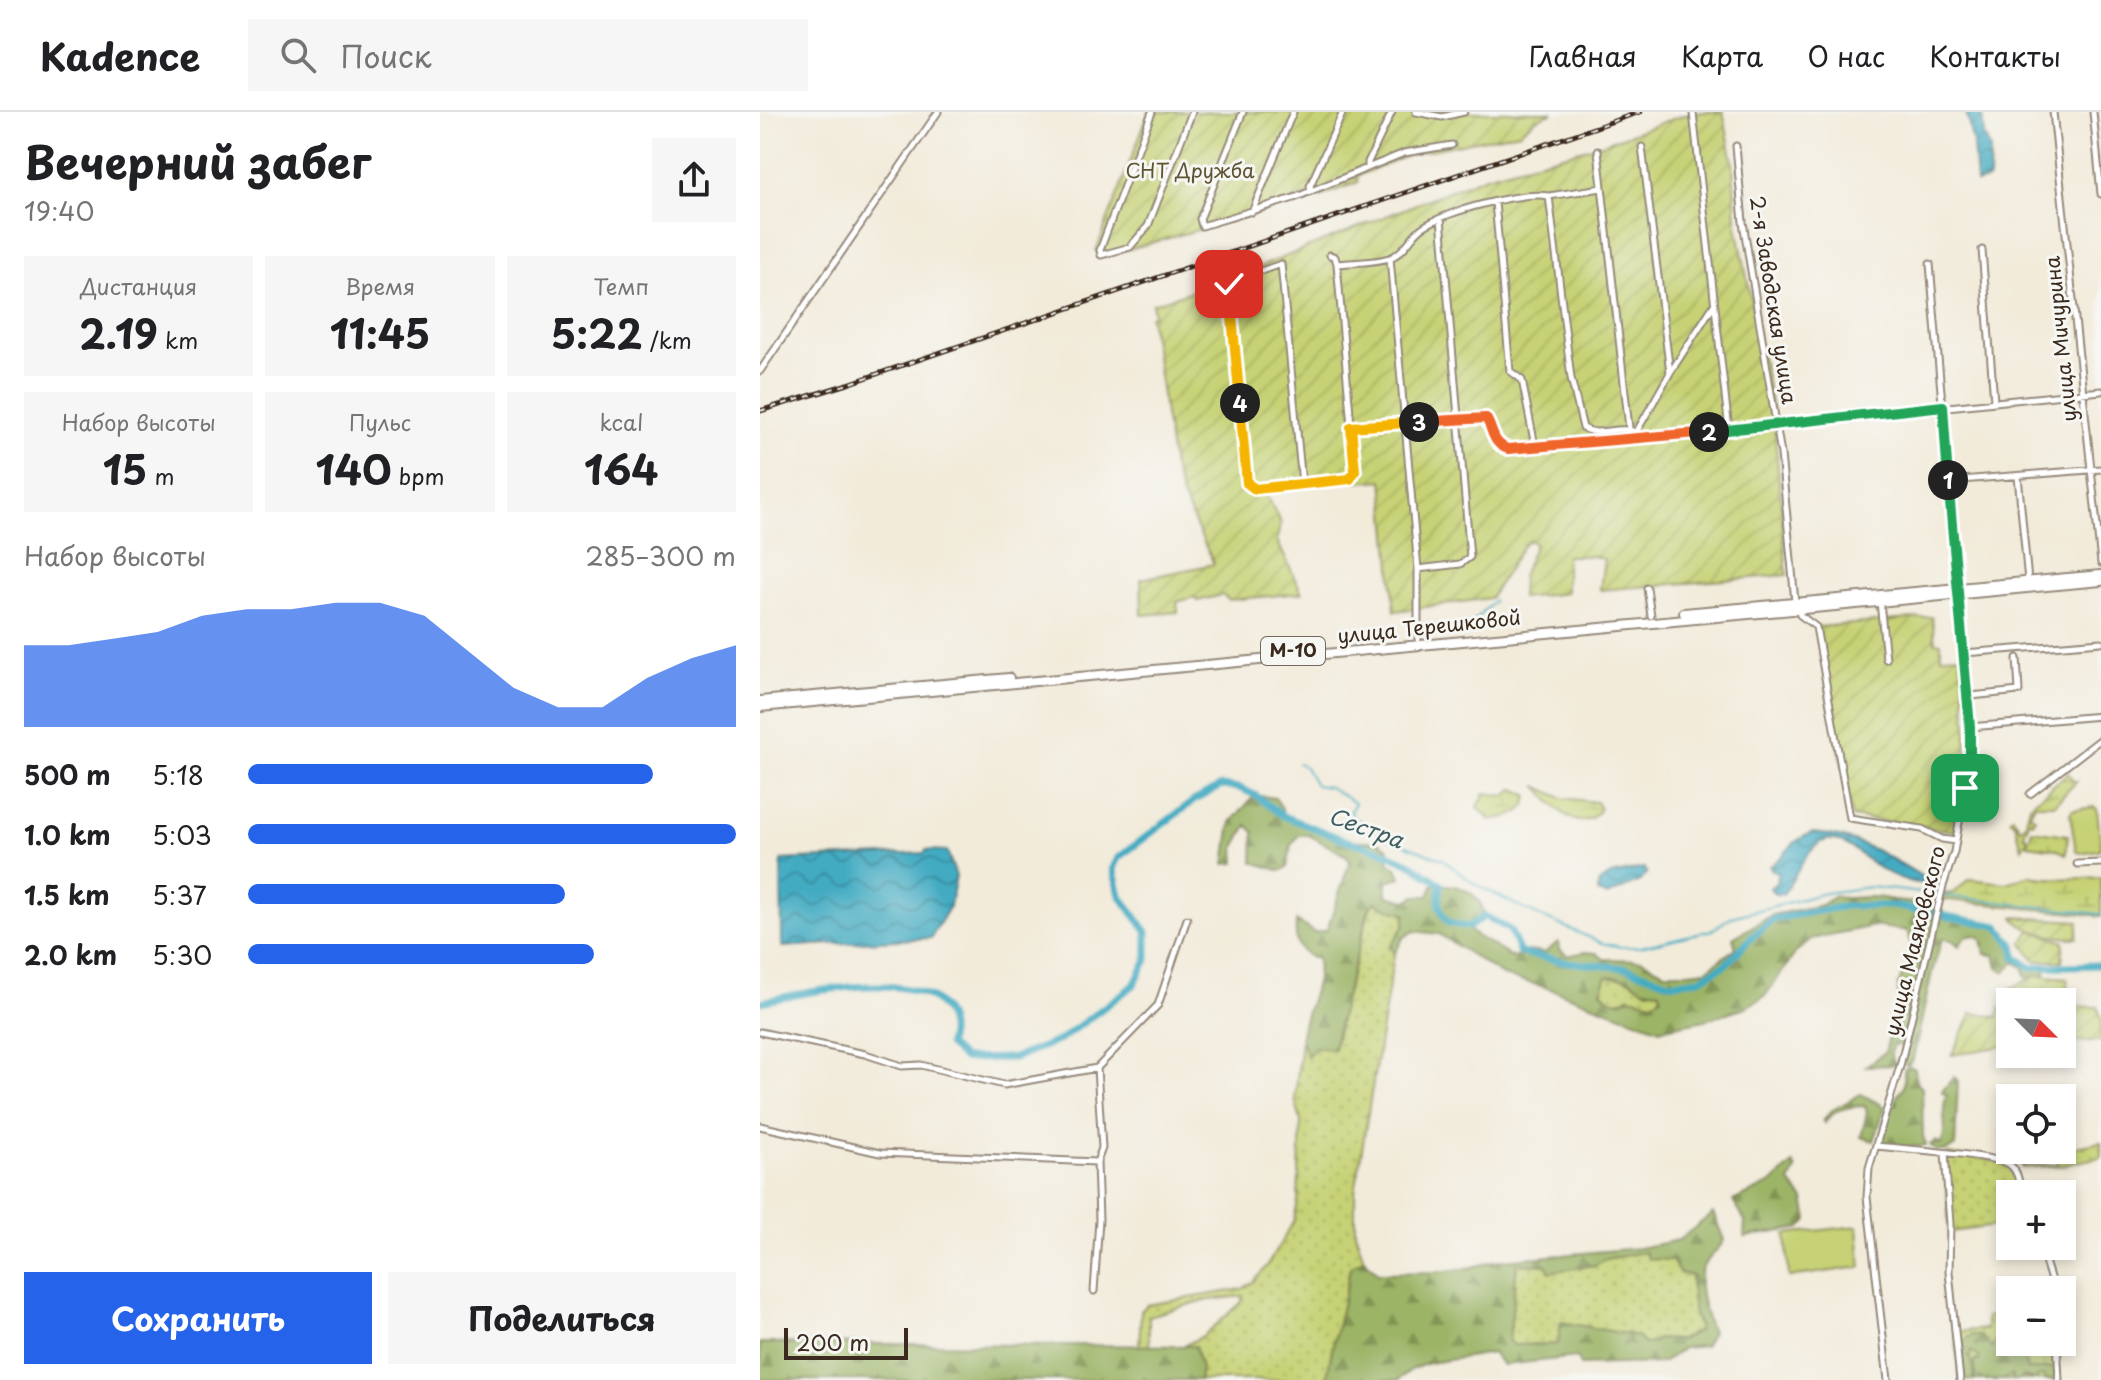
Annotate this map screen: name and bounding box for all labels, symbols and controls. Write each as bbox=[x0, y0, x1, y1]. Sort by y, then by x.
search box bbox=[248, 19, 808, 91]
text: Kadence bbox=[40, 27, 200, 84]
icon: search bbox=[276, 33, 320, 77]
text: Поиск bbox=[340, 33, 432, 78]
text: Главная bbox=[1529, 34, 1637, 77]
text: Карта bbox=[1681, 34, 1763, 77]
text: О нас bbox=[1807, 34, 1885, 77]
text: Контакты bbox=[1929, 34, 2061, 77]
text: Вечерний забег bbox=[24, 128, 371, 194]
button: share bbox=[652, 138, 736, 222]
park label: СНТ Дружба bbox=[1125, 155, 1255, 185]
text: 19:40 bbox=[24, 191, 95, 230]
street label: 2-я Заводская улица bbox=[1743, 194, 1805, 406]
pin bbox=[1195, 250, 1263, 318]
street label: улица Мичурина bbox=[2036, 254, 2084, 424]
icon: check bbox=[1207, 262, 1251, 306]
text: Дистанция bbox=[80, 269, 197, 302]
text: Время bbox=[345, 269, 415, 302]
text: Темп bbox=[594, 269, 649, 302]
text: 2.19 bbox=[79, 302, 158, 363]
text: 11:45 bbox=[330, 302, 430, 363]
text: 5:22 bbox=[551, 302, 643, 363]
text: km bbox=[158, 323, 198, 356]
text: /km bbox=[643, 323, 692, 356]
pin: 4 bbox=[1220, 383, 1260, 423]
text: 4 bbox=[1233, 386, 1247, 419]
pin: 3 bbox=[1399, 402, 1439, 442]
text: Набор высоты bbox=[62, 405, 216, 438]
text: Пульс bbox=[349, 405, 411, 438]
text: kcal bbox=[599, 405, 643, 438]
text: 3 bbox=[1412, 405, 1426, 438]
pin: 2 bbox=[1689, 412, 1729, 452]
text: 2 bbox=[1701, 415, 1717, 448]
text: 15 bbox=[103, 438, 147, 499]
text: 140 bbox=[315, 438, 392, 499]
text: 164 bbox=[584, 438, 659, 499]
text: m bbox=[147, 459, 175, 492]
text: bpm bbox=[392, 459, 445, 492]
pin: 1 bbox=[1928, 460, 1968, 500]
text: 1 bbox=[1943, 463, 1953, 496]
text: Набор высоты bbox=[24, 536, 206, 575]
text: 285–300 m bbox=[585, 536, 736, 575]
street label: улица Терешковой bbox=[1336, 601, 1522, 651]
road number: М-10 bbox=[1261, 637, 1325, 665]
pin bbox=[1931, 754, 1999, 822]
text: 500 m bbox=[24, 755, 110, 794]
text: 5:18 bbox=[152, 755, 204, 794]
icon: arrive bbox=[1943, 766, 1987, 810]
water label: Сестра bbox=[1325, 798, 1410, 856]
text: 1.0 km bbox=[24, 815, 111, 854]
text: 5:03 bbox=[152, 815, 212, 854]
street label: улица Маяковского bbox=[1876, 843, 1952, 1039]
text: 1.5 km bbox=[24, 875, 110, 914]
text: 5:37 bbox=[152, 875, 207, 914]
text: 2.0 km bbox=[24, 935, 117, 974]
text: 5:30 bbox=[152, 935, 212, 974]
north arrow bbox=[1996, 988, 2076, 1068]
map controls bbox=[1996, 988, 2076, 1356]
button: locate bbox=[1996, 1084, 2076, 1164]
button: + bbox=[1996, 1180, 2076, 1260]
button: Сохранить bbox=[24, 1272, 372, 1364]
button: Поделиться bbox=[388, 1272, 736, 1364]
button: − bbox=[1996, 1276, 2076, 1356]
scale bar bbox=[784, 1324, 908, 1360]
text: 200 m bbox=[796, 1325, 869, 1358]

